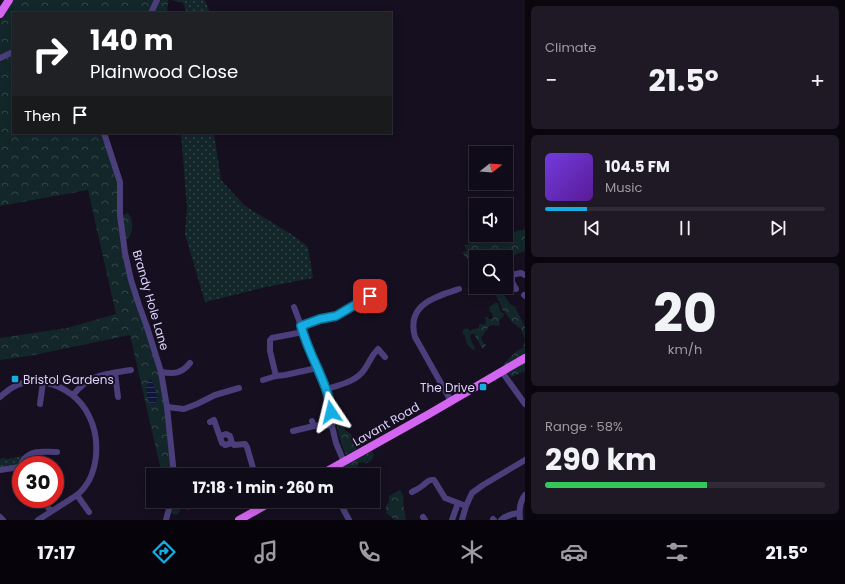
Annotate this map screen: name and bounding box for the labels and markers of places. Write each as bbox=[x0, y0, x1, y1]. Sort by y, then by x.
pin bbox=[353, 279, 387, 313]
place label: Bristol Gardens bbox=[23, 371, 114, 388]
marker: Bristol Gardens bbox=[10, 374, 20, 384]
place label: The Drive bbox=[420, 379, 475, 396]
marker: The Drive bbox=[478, 382, 488, 392]

